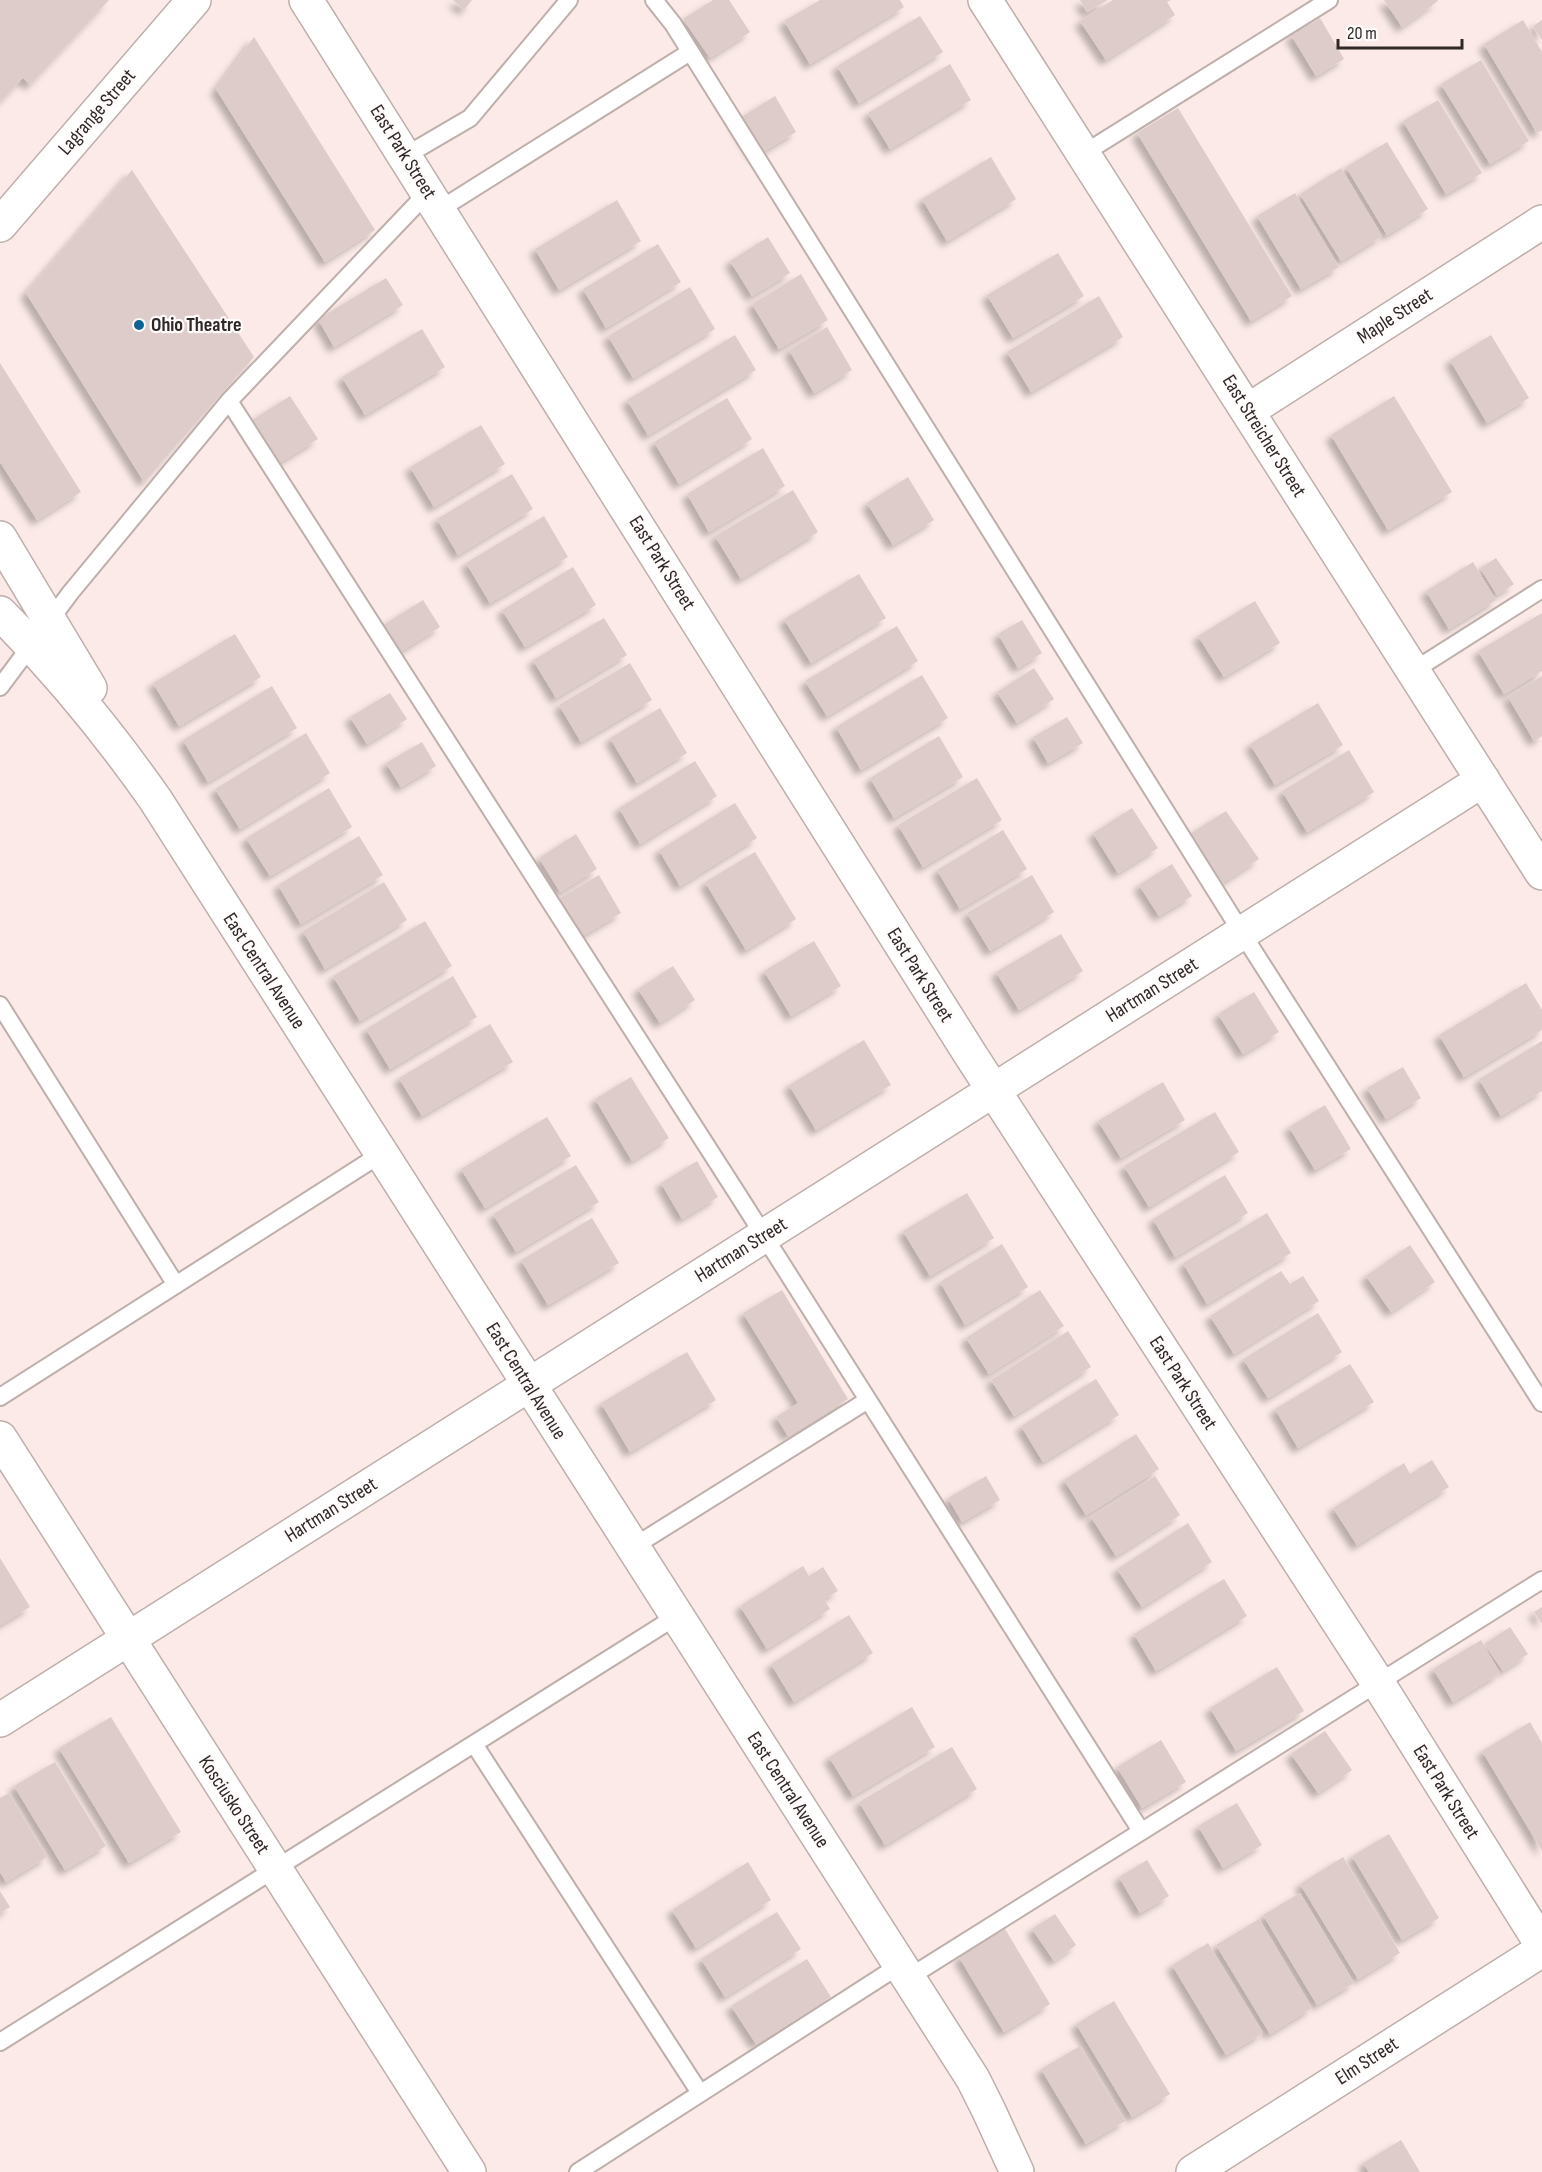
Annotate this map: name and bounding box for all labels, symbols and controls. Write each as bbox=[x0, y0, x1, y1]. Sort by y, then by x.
scale bar bbox=[1338, 12, 1462, 50]
text: 20 m bbox=[1347, 23, 1377, 44]
street label: Lagrange Street bbox=[53, 64, 141, 160]
street label: East Park Street bbox=[365, 100, 441, 204]
street label: Maple Street bbox=[1353, 283, 1437, 349]
place label: Ohio Theatre bbox=[151, 313, 241, 337]
marker: Ohio Theatre bbox=[132, 318, 146, 332]
street label: East Streicher Street bbox=[1217, 370, 1311, 502]
street label: East Park Street bbox=[624, 511, 700, 615]
street label: East Central Avenue bbox=[218, 909, 310, 1033]
street label: East Park Street bbox=[882, 923, 958, 1027]
street label: Hartman Street bbox=[1101, 952, 1203, 1028]
street label: Hartman Street bbox=[690, 1212, 792, 1288]
street label: East Central Avenue bbox=[480, 1318, 572, 1444]
street label: East Park Street bbox=[1144, 1332, 1222, 1434]
street label: Hartman Street bbox=[280, 1472, 382, 1548]
street label: East Central Avenue bbox=[742, 1728, 834, 1852]
street label: East Park Street bbox=[1408, 1740, 1484, 1844]
street label: Kosciusko Street bbox=[193, 1751, 275, 1859]
street label: Elm Street bbox=[1331, 2032, 1403, 2090]

